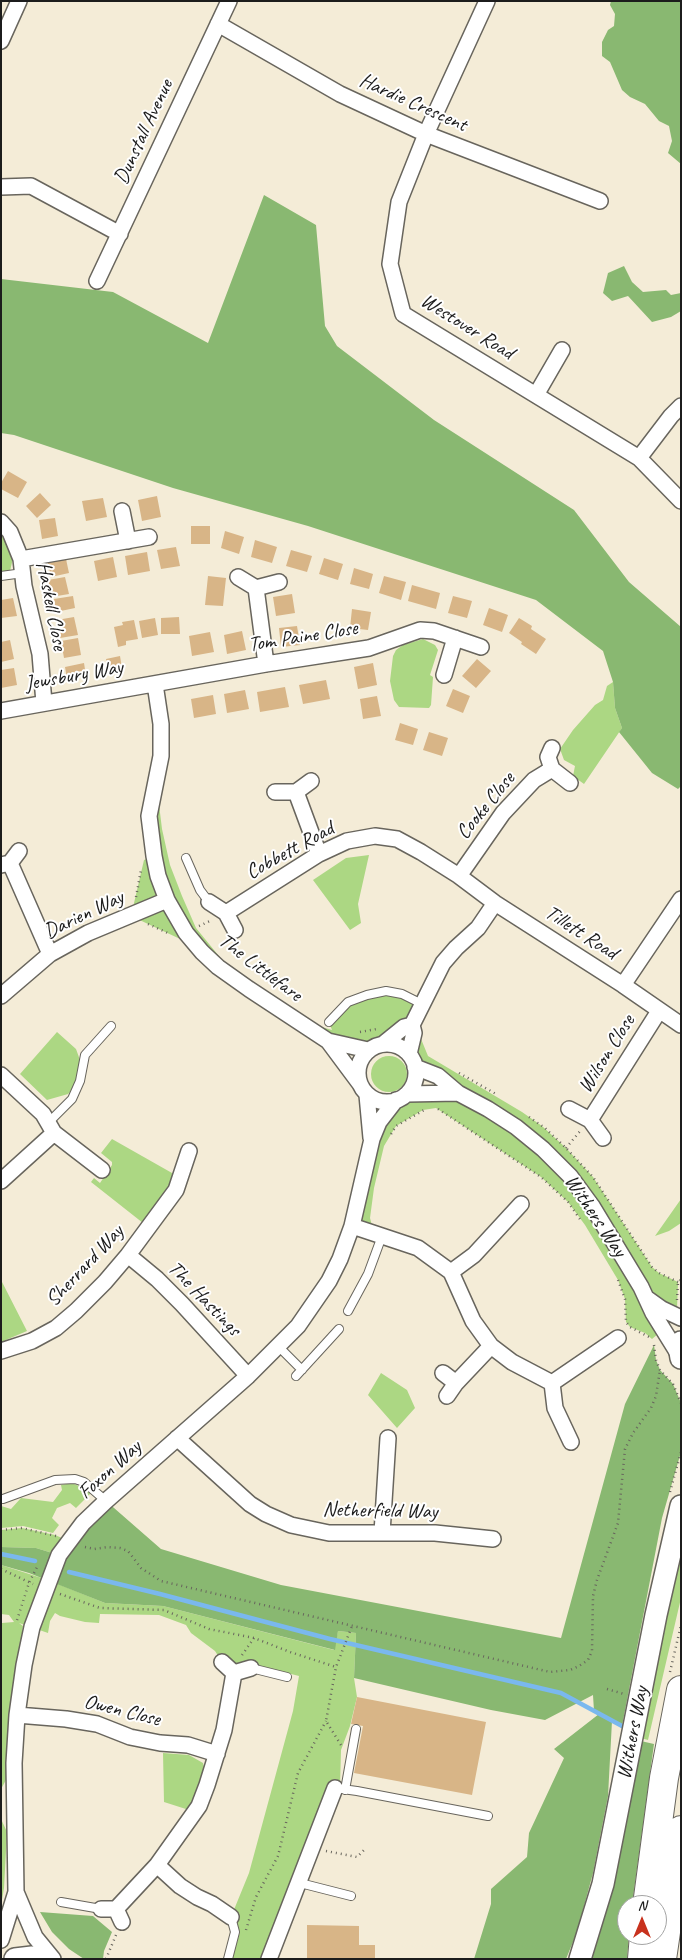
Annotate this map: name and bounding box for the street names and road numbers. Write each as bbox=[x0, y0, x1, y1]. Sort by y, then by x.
street label: Hardie Crescent bbox=[355, 68, 471, 138]
street label: Dunstall Avenue bbox=[109, 76, 179, 188]
street label: Westover Road bbox=[416, 288, 518, 366]
street label: Haskell Close bbox=[30, 560, 72, 652]
street label: Tom Paine Close bbox=[247, 616, 359, 658]
street label: Jewsbury Way bbox=[23, 655, 125, 697]
street label: Cooke Close bbox=[451, 767, 521, 845]
street label: Cobbett Road bbox=[242, 817, 338, 885]
street label: Darien Way bbox=[40, 885, 128, 945]
street label: Tillett Road bbox=[540, 900, 622, 966]
street label: The Littlefare bbox=[213, 928, 307, 1008]
street label: Wilson Close bbox=[573, 1010, 641, 1098]
street label: Withers Way bbox=[558, 1170, 632, 1262]
street label: Sherrard Way bbox=[41, 1220, 129, 1312]
street label: The Hastings bbox=[162, 1256, 246, 1342]
street label: Foxon Way bbox=[73, 1435, 147, 1505]
street label: Netherfield Way bbox=[322, 1497, 438, 1525]
street label: Withers Way bbox=[612, 1685, 654, 1781]
street label: Owen Close bbox=[81, 1689, 163, 1733]

